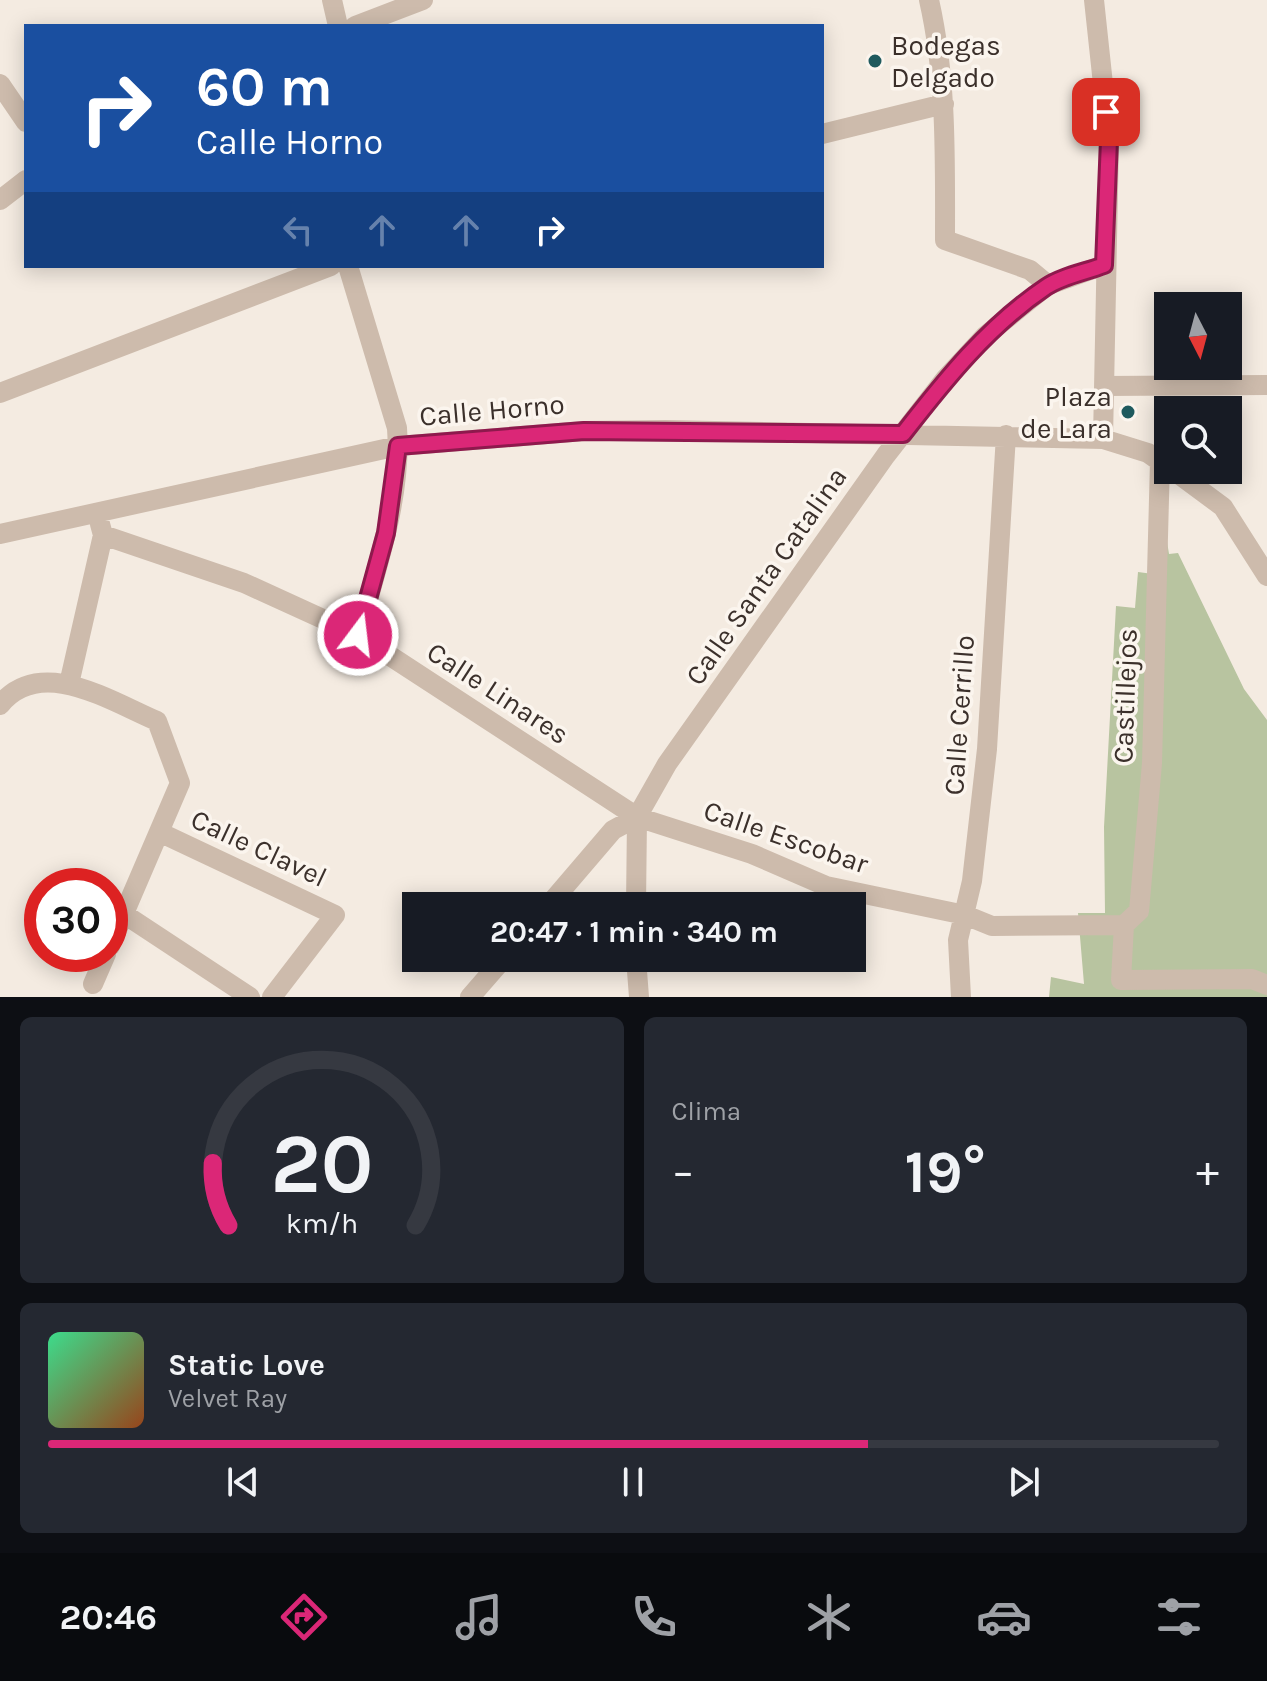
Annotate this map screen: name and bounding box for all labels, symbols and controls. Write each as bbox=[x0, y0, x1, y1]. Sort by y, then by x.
place label: Bodegas Delgado bbox=[891, 29, 1001, 94]
marker: Bodegas Delgado bbox=[866, 52, 884, 70]
text: 60 m bbox=[196, 54, 333, 119]
icon: right bbox=[64, 56, 168, 160]
pin bbox=[1072, 78, 1140, 146]
icon: arrive bbox=[1084, 90, 1128, 134]
text: Calle Horno bbox=[196, 121, 383, 163]
icon: left bbox=[276, 208, 320, 252]
icon: ahead bbox=[360, 208, 404, 252]
icon: ahead bbox=[444, 208, 488, 252]
icon: right bbox=[528, 208, 572, 252]
north arrow bbox=[1154, 292, 1242, 380]
map controls bbox=[1154, 292, 1242, 484]
place label: Plaza de Lara bbox=[1020, 380, 1112, 445]
street label: Calle Horno bbox=[418, 387, 566, 433]
button: search bbox=[1154, 396, 1242, 484]
marker: Plaza de Lara bbox=[1119, 403, 1137, 421]
street label: Calle Santa Catalina bbox=[678, 461, 854, 691]
position arrow bbox=[316, 593, 400, 677]
street label: Castillejos bbox=[1106, 628, 1144, 764]
street label: Calle Cerrillo bbox=[937, 634, 981, 796]
street label: Calle Linares bbox=[421, 635, 575, 751]
street label: Calle Escobar bbox=[699, 793, 873, 881]
street label: Calle Clavel bbox=[186, 802, 332, 894]
speed limit sign: 30 bbox=[24, 868, 128, 972]
text: 20:47 · 1 min · 340 m bbox=[490, 914, 778, 950]
text: Clima bbox=[672, 1096, 741, 1127]
text: 20 bbox=[270, 1116, 373, 1213]
text: 19° bbox=[905, 1137, 986, 1207]
text: − bbox=[672, 1146, 695, 1197]
text: + bbox=[1196, 1146, 1219, 1197]
text: km/h bbox=[286, 1207, 358, 1240]
text: Static Love bbox=[168, 1347, 325, 1383]
text: Velvet Ray bbox=[168, 1383, 287, 1414]
icon: previous bbox=[221, 1460, 265, 1504]
icon: pause bbox=[611, 1460, 655, 1504]
icon: next bbox=[1002, 1460, 1046, 1504]
icon: directions bbox=[276, 1589, 332, 1645]
icon: music bbox=[451, 1589, 507, 1645]
icon: phone bbox=[626, 1589, 682, 1645]
icon: climate bbox=[801, 1589, 857, 1645]
icon: car bbox=[976, 1589, 1032, 1645]
icon: filters bbox=[1151, 1589, 1207, 1645]
text: 20:46 bbox=[60, 1596, 157, 1638]

